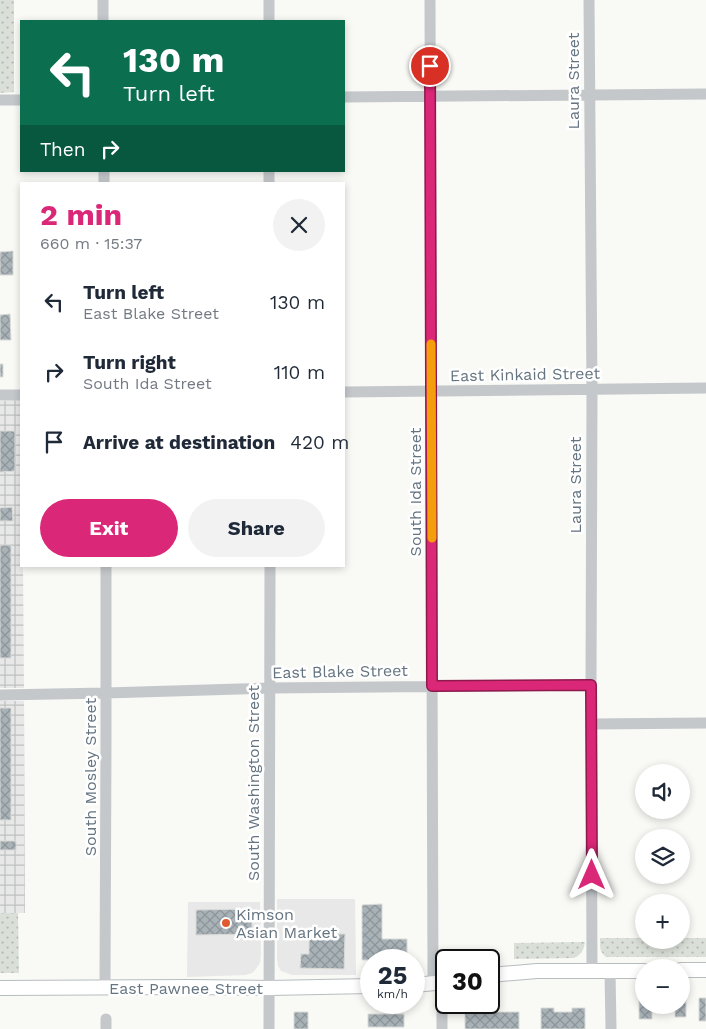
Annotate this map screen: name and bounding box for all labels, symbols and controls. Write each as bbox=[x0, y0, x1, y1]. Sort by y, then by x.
street label: Laura Street bbox=[564, 32, 583, 130]
text: 130 m bbox=[123, 39, 224, 81]
icon: left bbox=[40, 40, 105, 105]
pin bbox=[409, 45, 451, 87]
icon: arrive bbox=[416, 52, 444, 80]
text: Turn left bbox=[123, 81, 215, 106]
icon: right bbox=[96, 135, 124, 163]
text: Then bbox=[40, 138, 86, 161]
text: 2 min bbox=[40, 197, 122, 232]
button: close bbox=[273, 199, 325, 251]
text: 660 m · 15:37 bbox=[40, 234, 142, 253]
text: Turn left bbox=[83, 281, 164, 304]
icon: left bbox=[40, 288, 68, 316]
text: 130 m bbox=[270, 291, 325, 314]
text: East Blake Street bbox=[83, 304, 219, 323]
text: Turn right bbox=[83, 351, 176, 374]
icon: right bbox=[40, 358, 68, 386]
text: 110 m bbox=[274, 361, 325, 384]
street label: East Kinkaid Street bbox=[450, 364, 601, 385]
text: South Ida Street bbox=[83, 374, 212, 393]
street label: South Ida Street bbox=[406, 427, 425, 556]
icon: arrive bbox=[40, 428, 68, 456]
text: Arrive at destination bbox=[83, 431, 275, 454]
text: 420 m bbox=[290, 431, 349, 454]
street label: Laura Street bbox=[566, 436, 585, 534]
button: Exit bbox=[40, 499, 178, 557]
button: Share bbox=[188, 499, 325, 557]
street label: East Blake Street bbox=[272, 661, 408, 682]
street label: South Washington Street bbox=[244, 685, 263, 881]
street label: South Mosley Street bbox=[81, 697, 100, 856]
map controls bbox=[635, 764, 690, 1014]
button: sound bbox=[635, 764, 690, 819]
button: layers bbox=[635, 829, 690, 884]
position arrow bbox=[565, 848, 617, 900]
button: + bbox=[635, 894, 690, 949]
place label: Kimson Asian Market bbox=[236, 905, 338, 942]
marker: Kimson Asian Market bbox=[220, 917, 232, 929]
speed limit sign: 30 bbox=[435, 949, 500, 1014]
button: − bbox=[635, 959, 690, 1014]
text: 25 bbox=[378, 961, 407, 990]
street label: East Pawnee Street bbox=[109, 979, 263, 998]
text: km/h bbox=[377, 987, 408, 1001]

